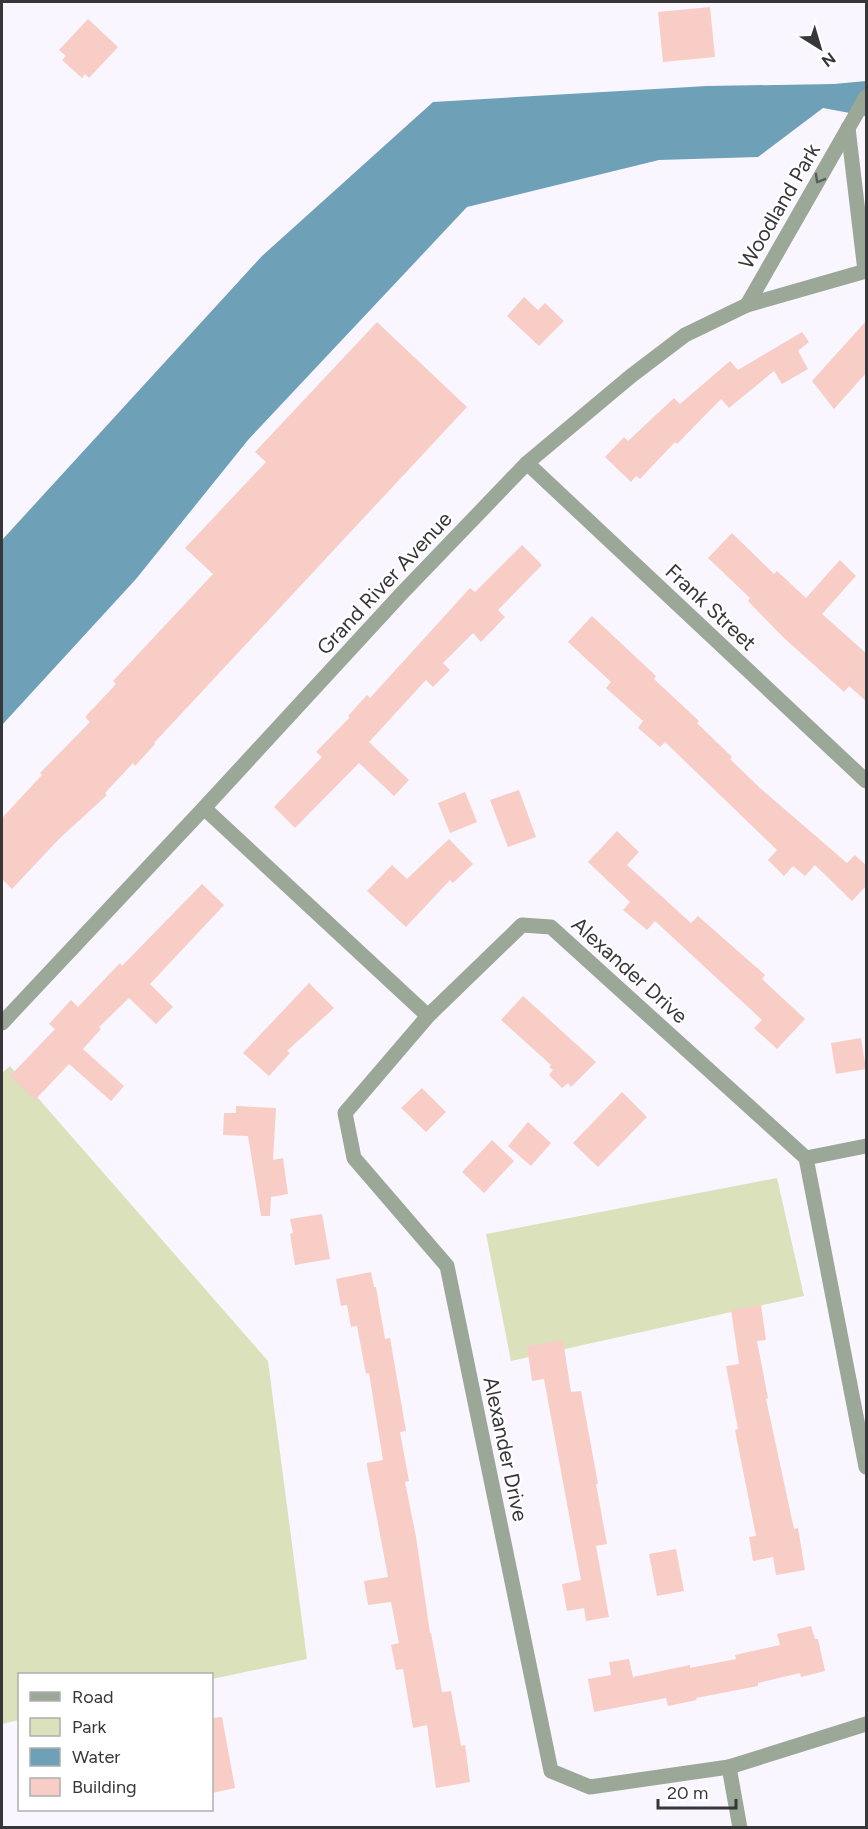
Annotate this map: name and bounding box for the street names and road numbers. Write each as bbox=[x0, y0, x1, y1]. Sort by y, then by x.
street label: Woodland Park bbox=[733, 138, 825, 273]
street label: Grand River Avenue bbox=[311, 506, 457, 660]
street label: Frank Street bbox=[660, 559, 762, 655]
street label: Alexander Drive bbox=[567, 911, 693, 1029]
street label: Alexander Drive bbox=[478, 1374, 534, 1524]

